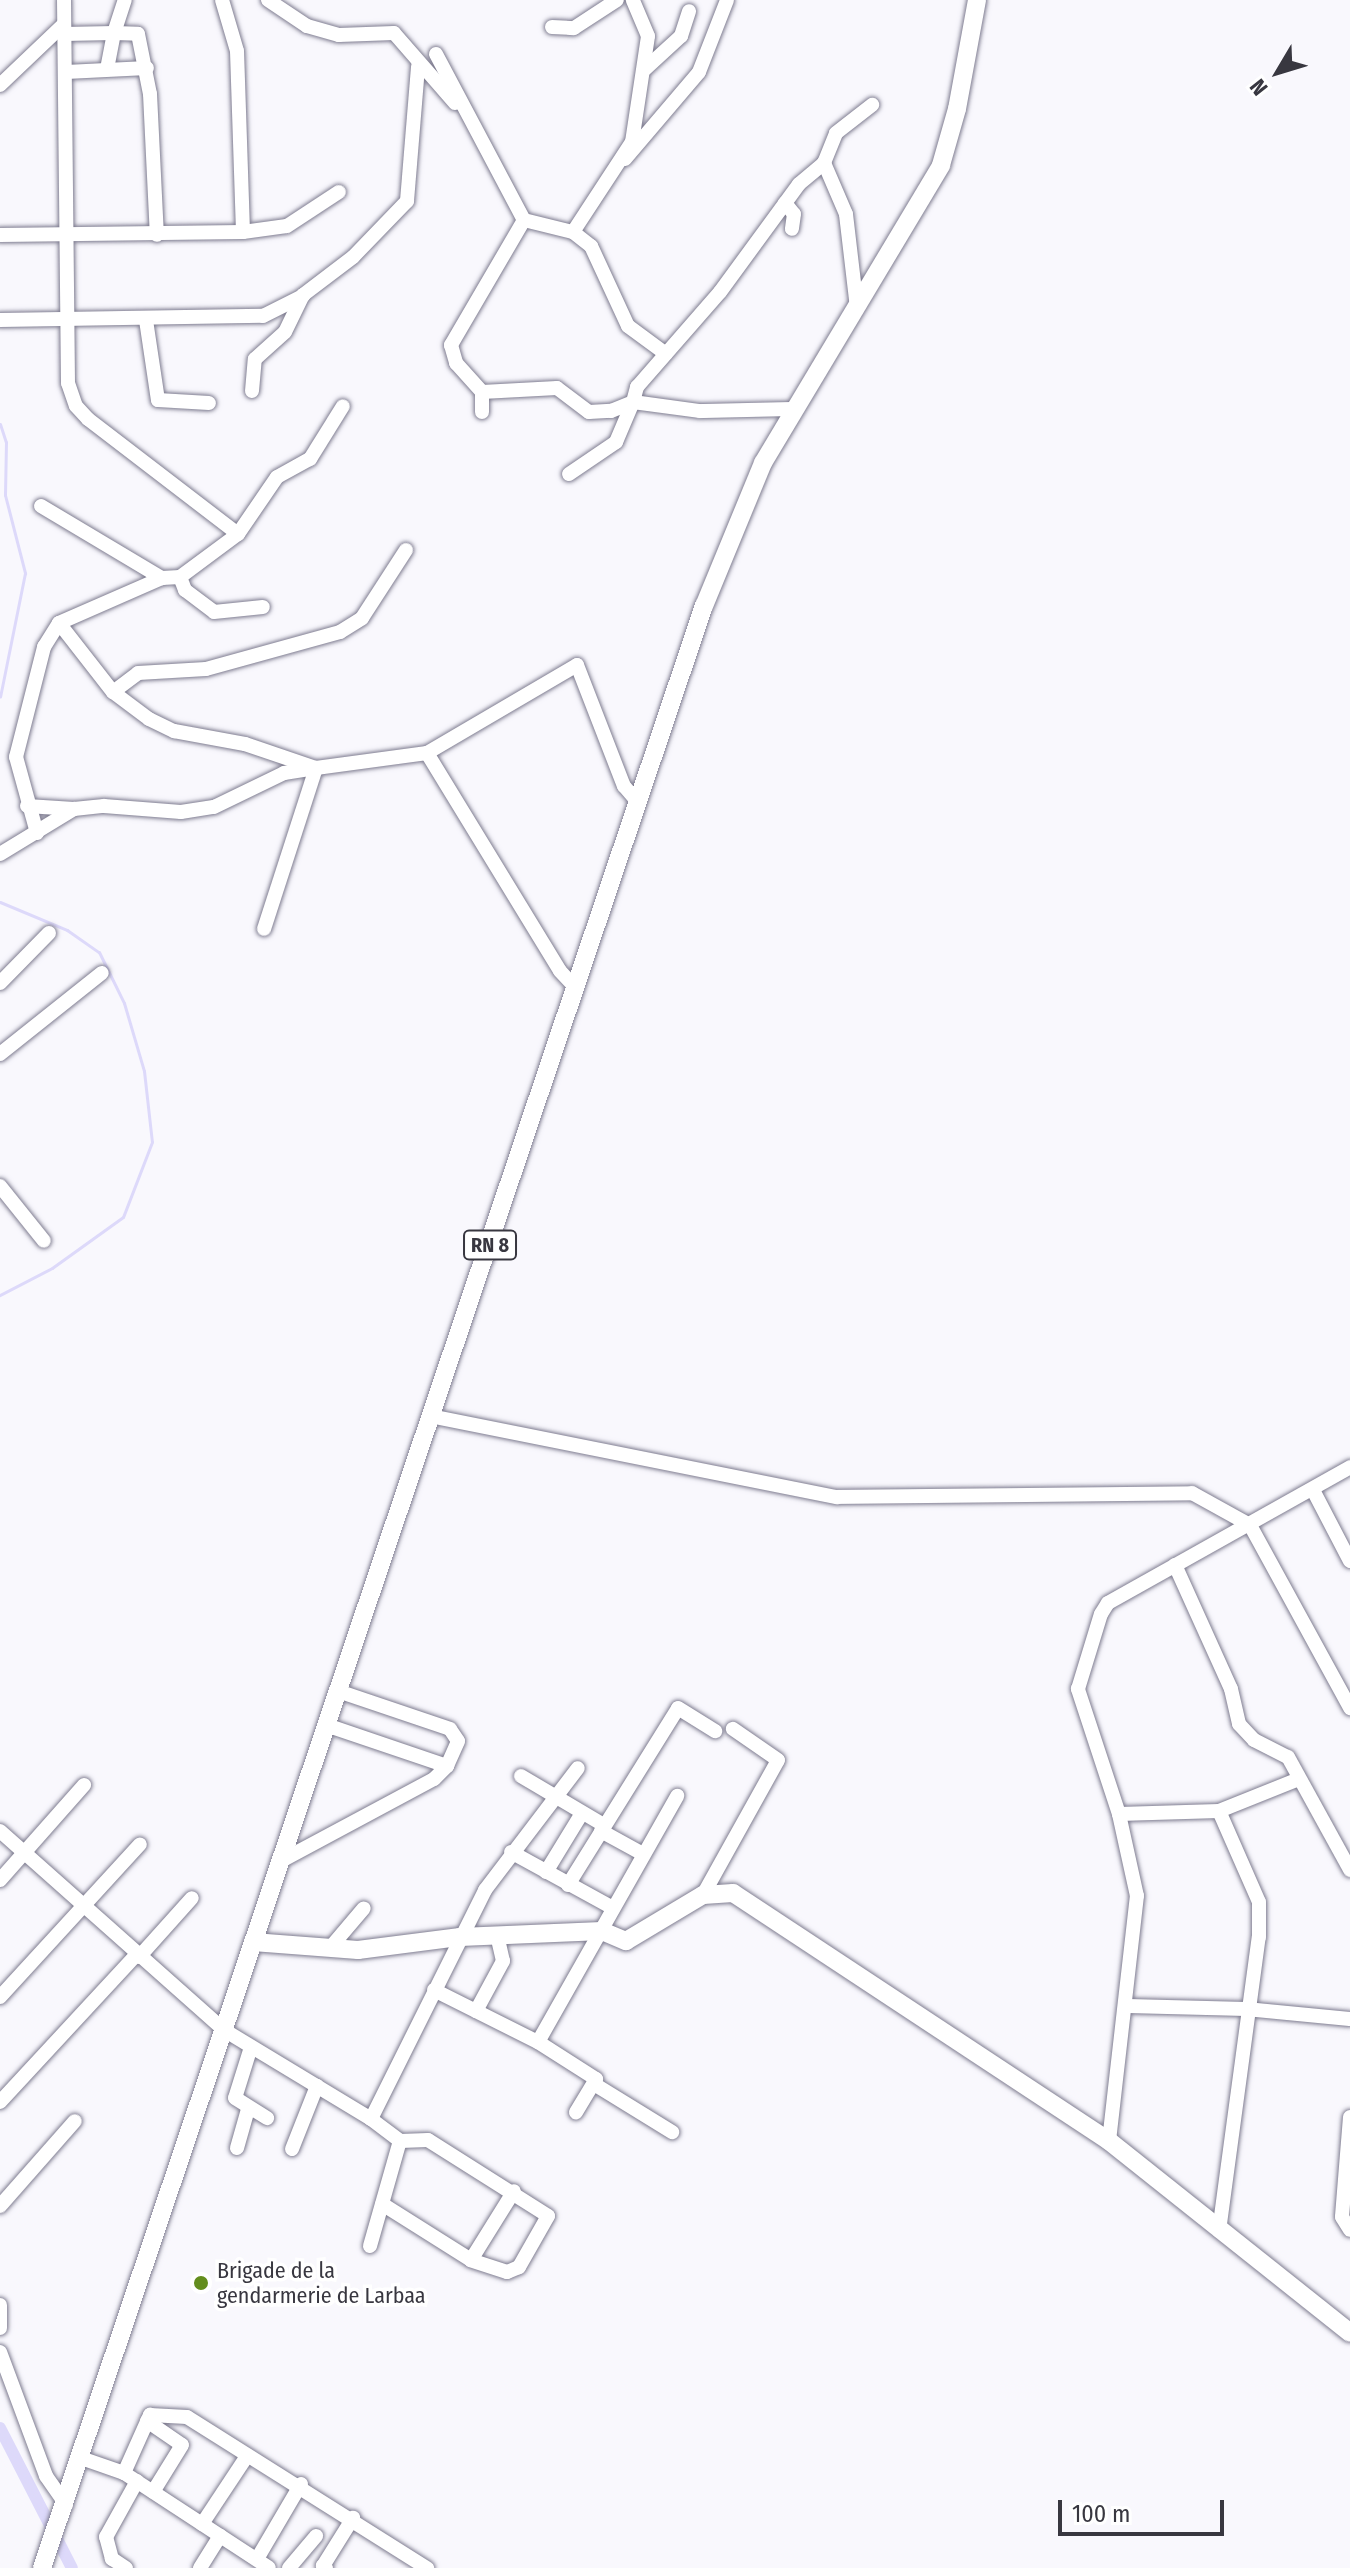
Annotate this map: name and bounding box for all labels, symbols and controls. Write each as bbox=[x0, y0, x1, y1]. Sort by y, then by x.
north arrow bbox=[1238, 32, 1318, 112]
text: N bbox=[1244, 74, 1273, 101]
road number: RN 8 bbox=[462, 1229, 518, 1261]
place label: Brigade de la gendarmerie de Larbaa bbox=[217, 2257, 426, 2308]
marker: Brigade de la gendarmerie de Larbaa bbox=[192, 2274, 210, 2292]
scale bar bbox=[1062, 2484, 1228, 2534]
text: 100 m bbox=[1072, 2500, 1130, 2528]

